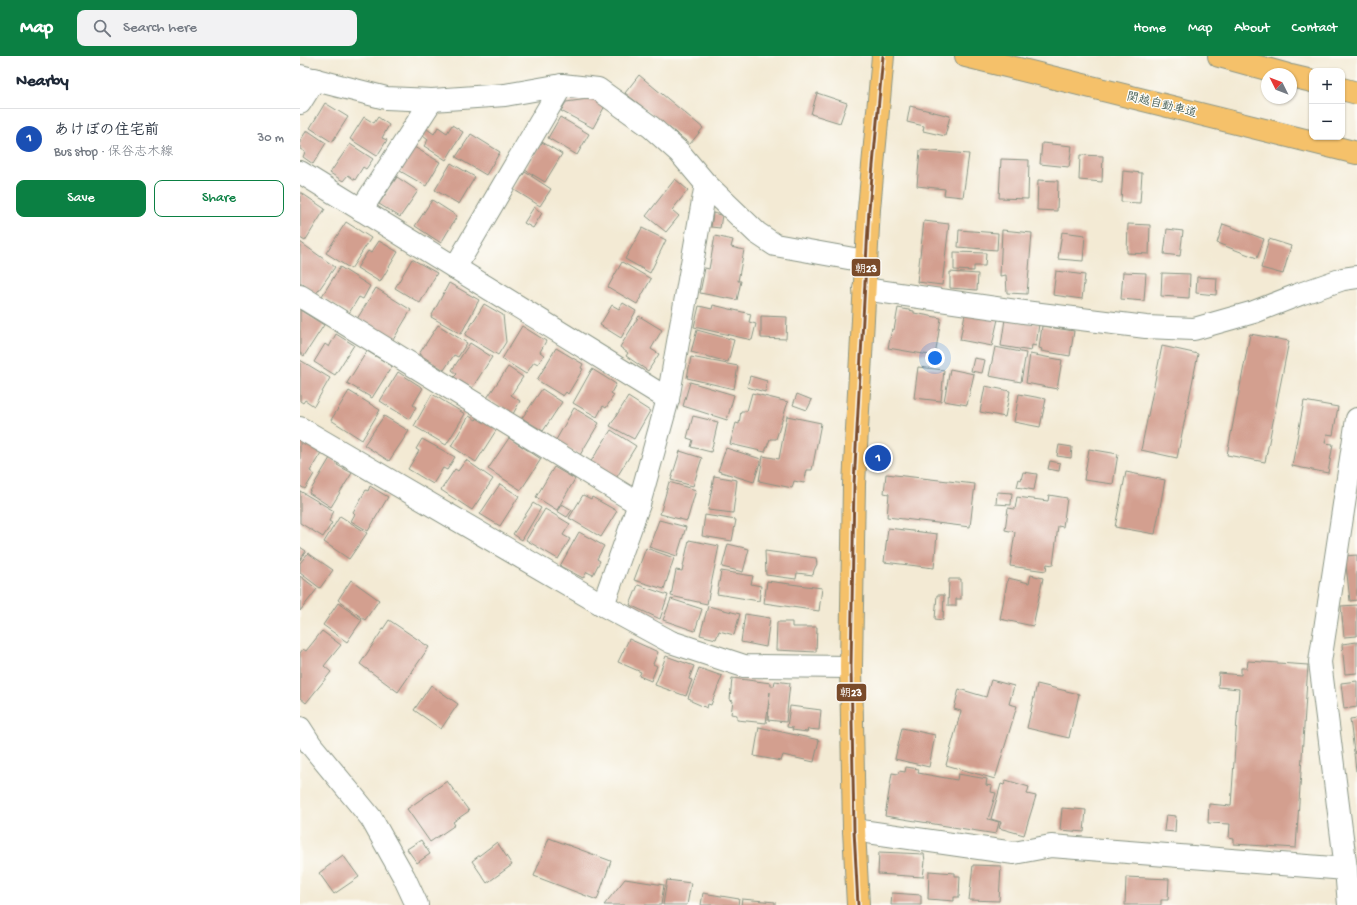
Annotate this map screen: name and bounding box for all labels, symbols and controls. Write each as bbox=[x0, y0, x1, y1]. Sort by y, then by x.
search box bbox=[77, 10, 357, 46]
text: Map bbox=[20, 17, 53, 40]
icon: search bbox=[91, 17, 113, 39]
text: Search here bbox=[123, 19, 197, 37]
text: Home bbox=[1134, 20, 1166, 37]
text: Map bbox=[1188, 20, 1212, 37]
text: About bbox=[1234, 20, 1270, 37]
text: Contact bbox=[1292, 20, 1337, 37]
north arrow bbox=[1261, 68, 1297, 104]
map controls bbox=[1309, 68, 1345, 140]
button: + bbox=[1309, 68, 1345, 104]
text: Nearby bbox=[16, 72, 69, 92]
street label: 関越自動車道 bbox=[1125, 89, 1198, 121]
button: − bbox=[1309, 104, 1345, 140]
text: あけぼの住宅前 bbox=[54, 122, 159, 140]
text: 1 bbox=[26, 131, 32, 146]
text: 30 m bbox=[258, 131, 284, 146]
text: Bus stop · 保谷志木線 bbox=[54, 145, 173, 160]
button: Save bbox=[16, 180, 146, 217]
button: Share bbox=[154, 180, 284, 217]
line badge: 朝23 bbox=[851, 258, 881, 277]
text: 朝23 bbox=[855, 263, 877, 276]
your location bbox=[925, 348, 945, 368]
pin: 1 bbox=[865, 443, 891, 473]
line badge: 朝23 bbox=[836, 683, 867, 702]
text: 朝23 bbox=[840, 687, 862, 700]

